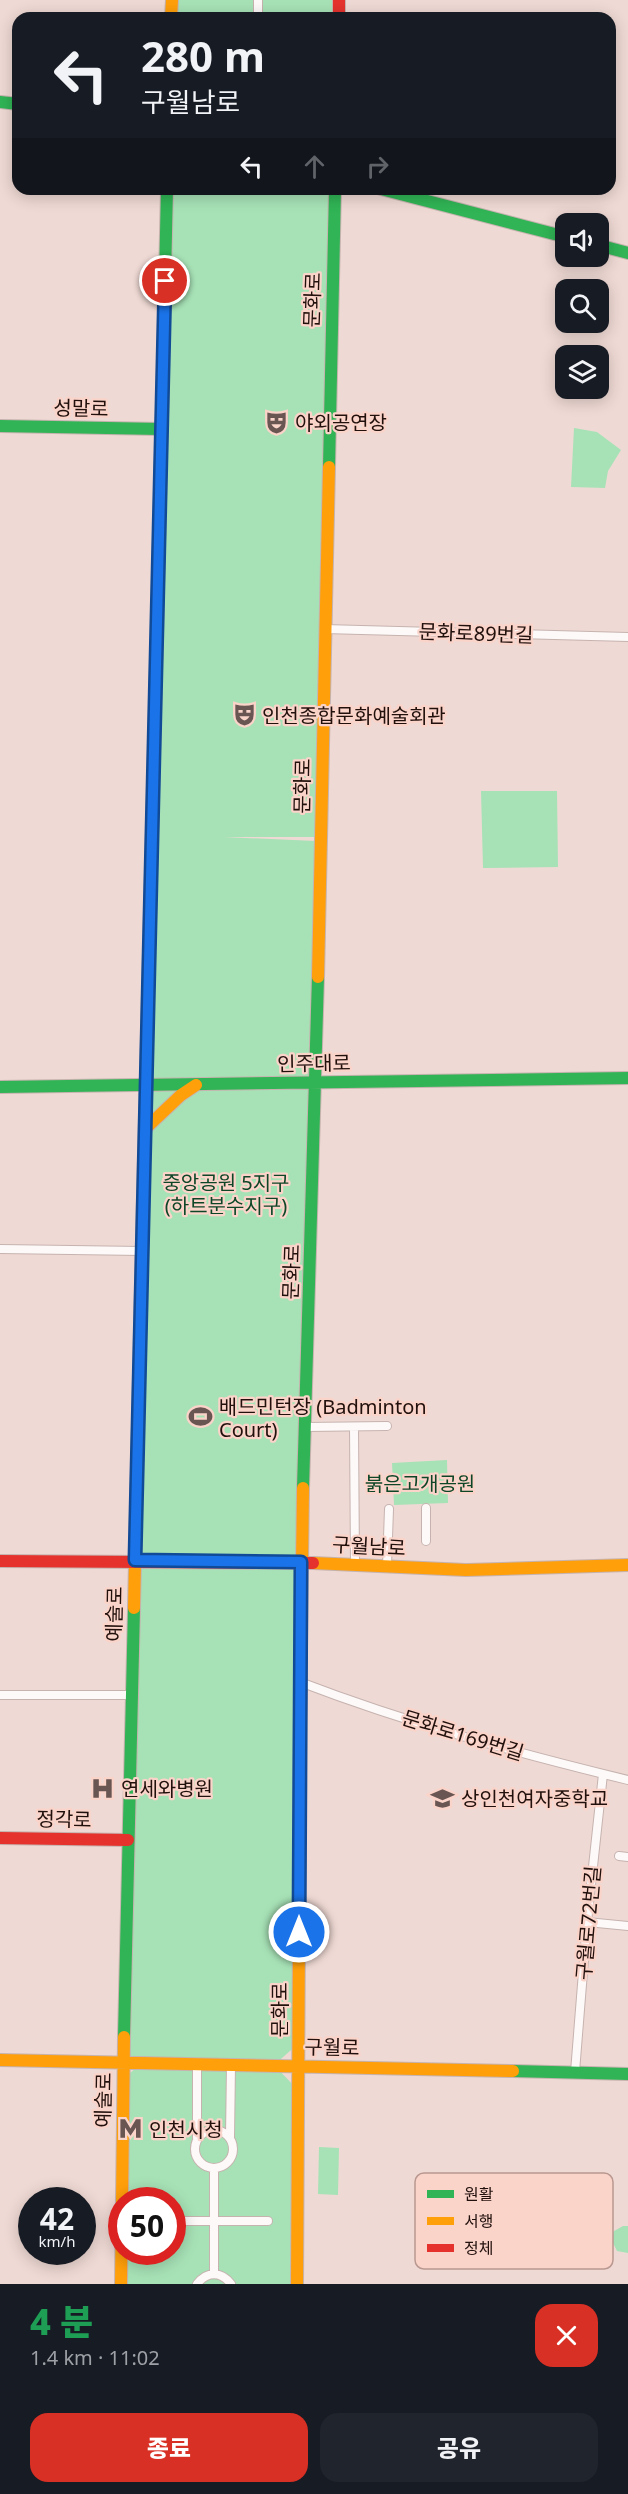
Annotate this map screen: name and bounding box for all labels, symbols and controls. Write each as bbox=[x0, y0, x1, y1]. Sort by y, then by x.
text: 280 m bbox=[141, 27, 265, 84]
icon: left bbox=[42, 36, 120, 114]
text: 구월남로 bbox=[141, 83, 240, 120]
icon: left bbox=[235, 150, 268, 183]
icon: ahead bbox=[298, 150, 331, 183]
icon: right bbox=[361, 150, 394, 183]
map controls bbox=[555, 213, 609, 399]
button: sound bbox=[555, 213, 609, 267]
pin bbox=[139, 255, 190, 306]
icon: arrive bbox=[148, 264, 181, 297]
street label: 문화로 bbox=[298, 272, 326, 328]
button: search bbox=[555, 279, 609, 333]
button: layers bbox=[555, 345, 609, 399]
street label: 성말로 bbox=[53, 394, 109, 422]
theatre icon: 야외공연장 bbox=[264, 409, 290, 435]
place label: 야외공연장 bbox=[295, 409, 387, 436]
street label: 문화로89번길 bbox=[418, 618, 534, 648]
theatre icon: 인천종합문화예술회관 bbox=[231, 702, 257, 728]
place label: 인천종합문화예술회관 bbox=[262, 702, 446, 729]
street label: 문화로 bbox=[288, 758, 316, 814]
street label: 인주대로 bbox=[277, 1049, 351, 1077]
park label: 중앙공원 5지구 (하트분수지구) bbox=[162, 1169, 290, 1219]
street label: 문화로 bbox=[277, 1244, 305, 1300]
place label: 배드민턴장 (Badminton Court) bbox=[219, 1393, 427, 1443]
sports icon: 배드민턴장 (Badminton Court) bbox=[188, 1404, 214, 1430]
park label: 붉은고개공원 bbox=[365, 1470, 475, 1497]
street label: 구월남로 bbox=[332, 1531, 406, 1561]
street label: 예술로 bbox=[100, 1586, 128, 1642]
street label: 문화로169번길 bbox=[399, 1704, 527, 1766]
hospital icon: 연세와병원 bbox=[90, 1775, 116, 1801]
place label: 연세와병원 bbox=[121, 1775, 213, 1802]
school or university icon: 상인천여자중학교 bbox=[430, 1785, 456, 1811]
place label: 상인천여자중학교 bbox=[461, 1785, 608, 1812]
street label: 정각로 bbox=[36, 1805, 92, 1833]
street label: 구월로72번길 bbox=[570, 1865, 606, 1981]
position arrow bbox=[267, 1900, 331, 1964]
street label: 문화로 bbox=[266, 1982, 293, 2038]
street label: 구월로 bbox=[304, 2033, 360, 2061]
street label: 예술로 bbox=[89, 2072, 117, 2128]
metro station icon: 인천시청 bbox=[118, 2116, 144, 2142]
place label: 인천시청 bbox=[149, 2116, 223, 2143]
legend bbox=[415, 2173, 613, 2269]
text: 원활 bbox=[464, 2183, 494, 2205]
speed limit sign: 50 bbox=[108, 2187, 186, 2265]
text: 42 bbox=[40, 2198, 74, 2239]
text: 서행 bbox=[464, 2210, 493, 2232]
text: km/h bbox=[39, 2231, 75, 2251]
text: 정체 bbox=[464, 2237, 493, 2259]
text: 4 분 bbox=[30, 2297, 93, 2346]
button: close bbox=[535, 2304, 598, 2367]
text: 1.4 km · 11:02 bbox=[30, 2344, 160, 2371]
button: 종료 bbox=[30, 2413, 308, 2482]
button: 공유 bbox=[320, 2413, 598, 2482]

